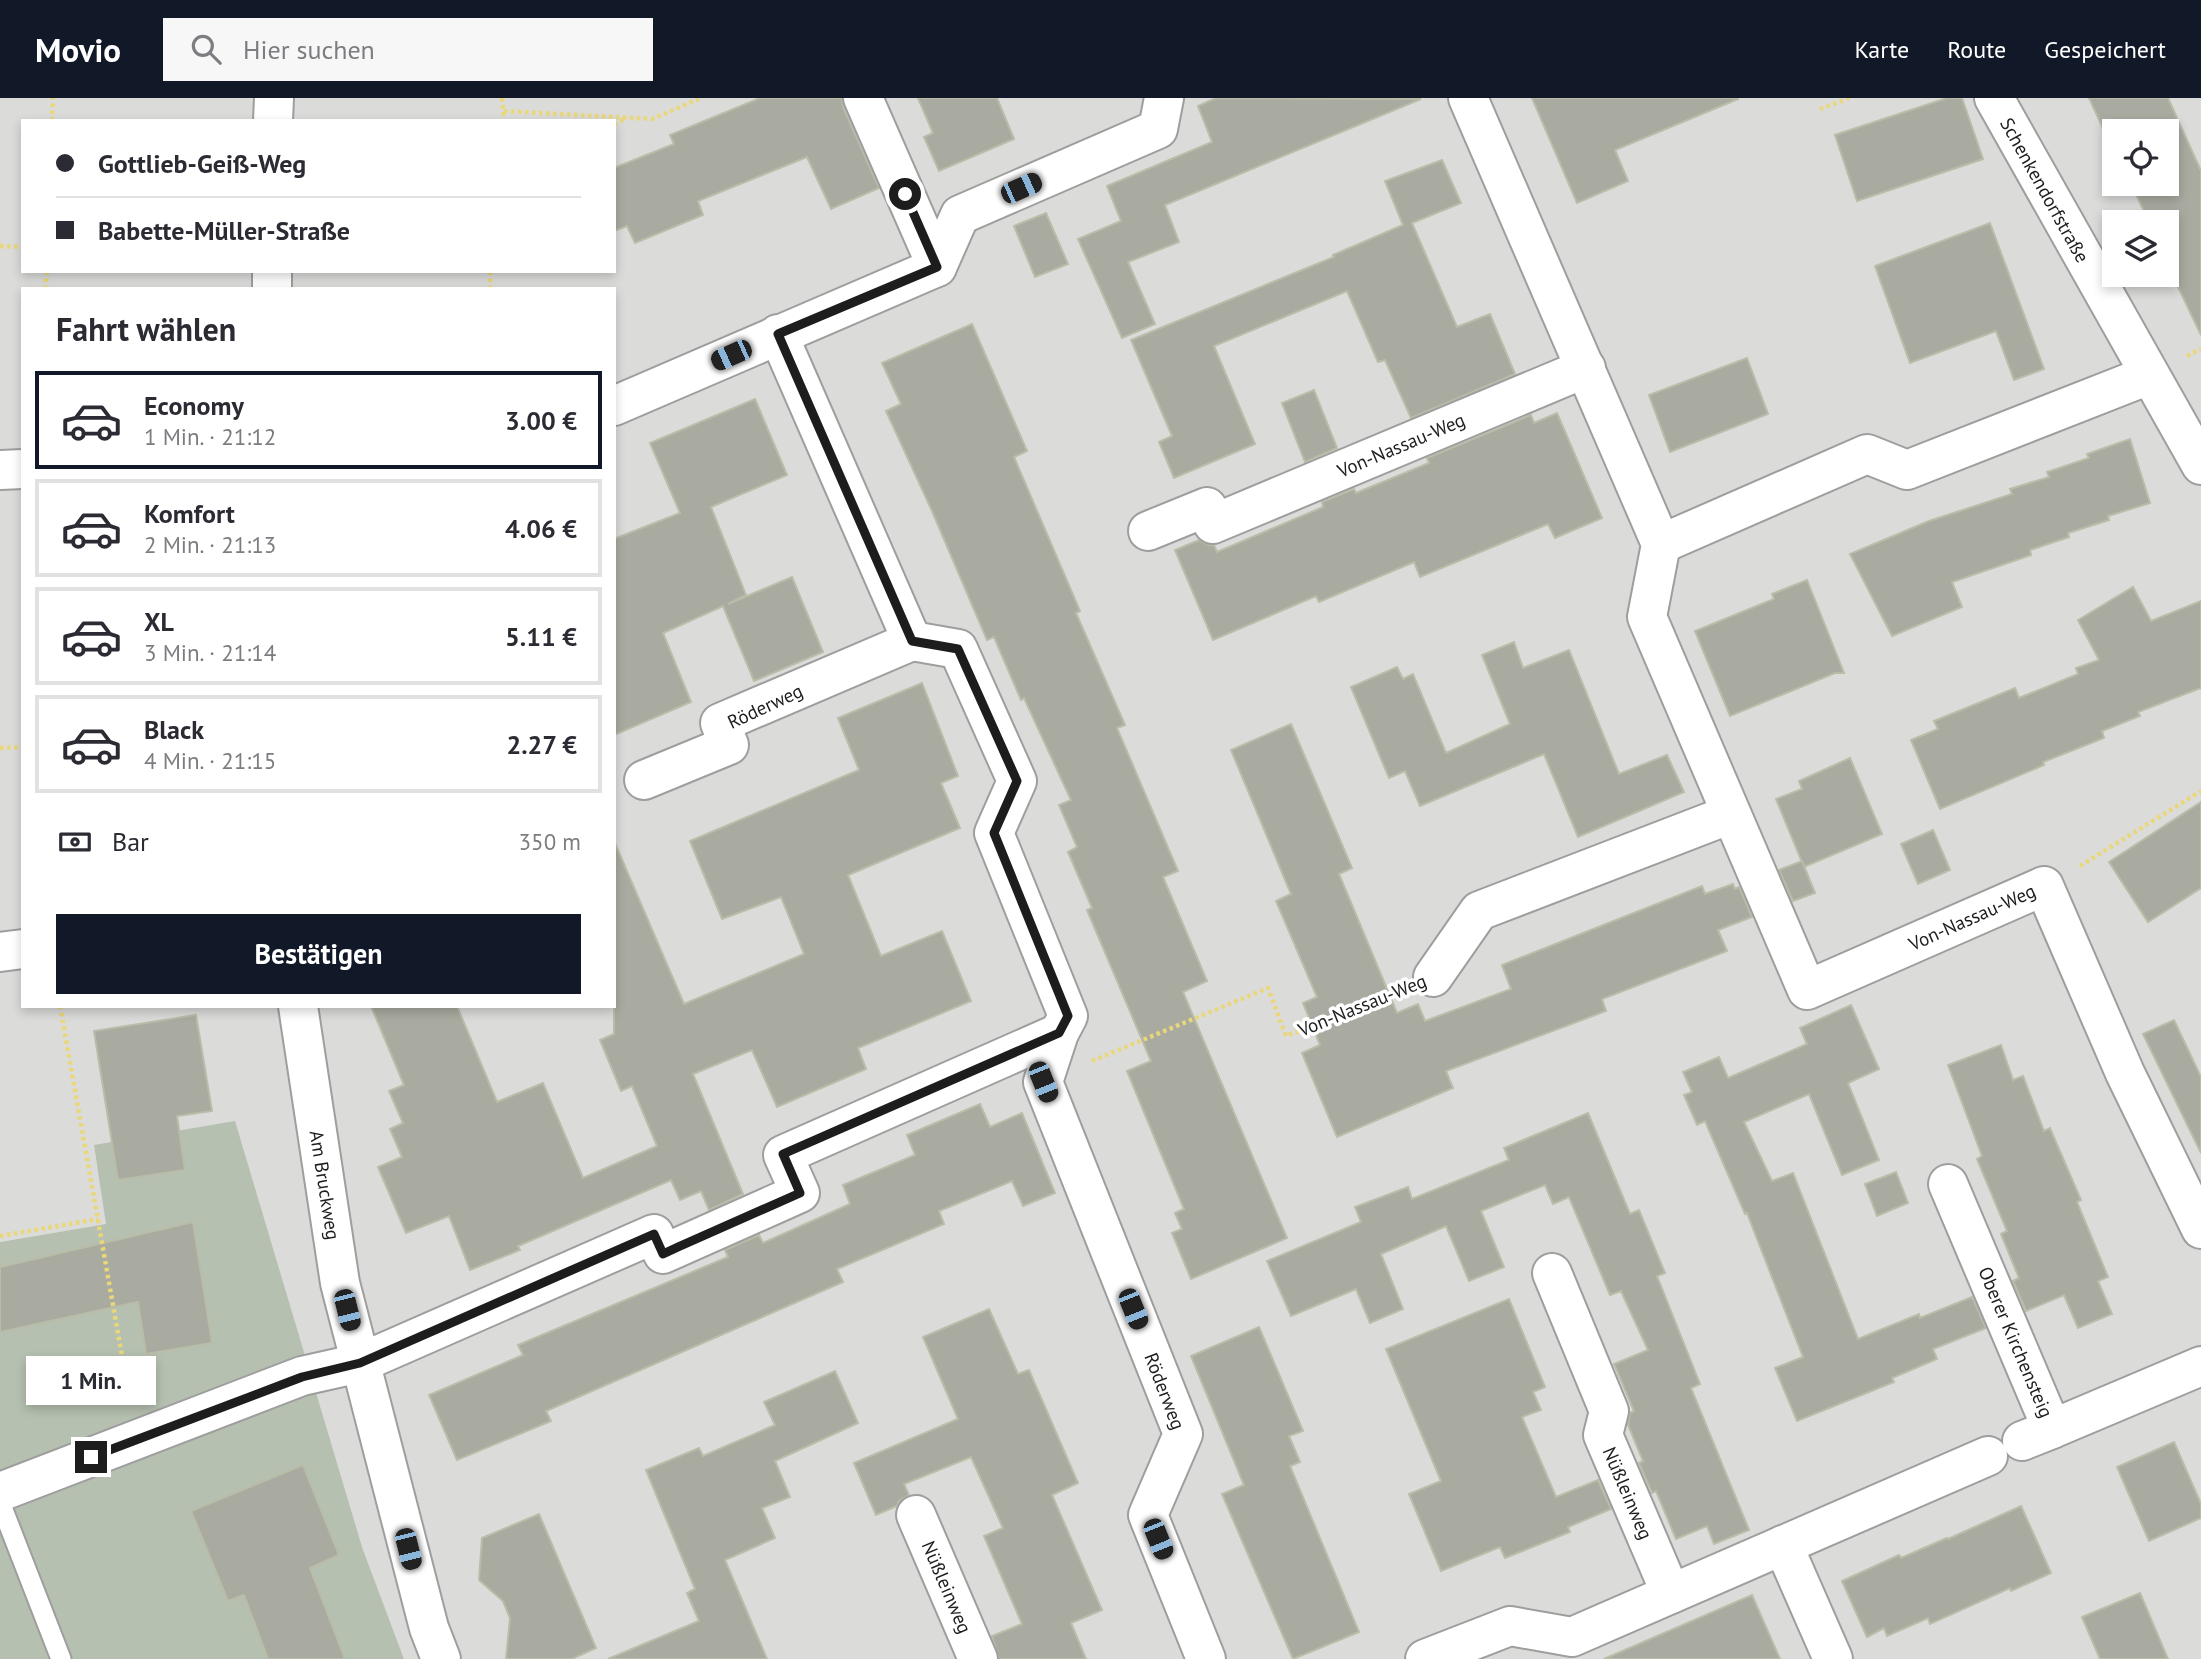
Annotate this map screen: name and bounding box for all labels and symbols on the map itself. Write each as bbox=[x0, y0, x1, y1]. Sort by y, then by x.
street label: Schenkendorfstraße bbox=[1995, 113, 2095, 267]
car bbox=[998, 170, 1045, 206]
route start bbox=[889, 178, 921, 210]
car bbox=[708, 337, 755, 373]
street label: Von-Nassau-Weg bbox=[1333, 407, 1468, 483]
street label: Röderweg bbox=[724, 678, 806, 734]
street label: Von-Nassau-Weg bbox=[1904, 878, 2039, 956]
street label: Von-Nassau-Weg bbox=[1293, 968, 1430, 1042]
car bbox=[1026, 1059, 1061, 1105]
street label: Am Bruckweg bbox=[305, 1129, 345, 1241]
street label: Oberer Kirchensteig bbox=[1973, 1263, 2059, 1421]
car bbox=[1116, 1286, 1151, 1332]
car bbox=[332, 1287, 363, 1333]
street label: Röderweg bbox=[1139, 1349, 1191, 1433]
callout: 1 Min. bbox=[26, 1356, 156, 1404]
route end bbox=[75, 1441, 107, 1473]
street label: Nüßleinweg bbox=[1598, 1443, 1658, 1543]
car bbox=[1141, 1516, 1176, 1562]
car bbox=[393, 1526, 424, 1572]
street label: Nüßleinweg bbox=[917, 1537, 977, 1637]

